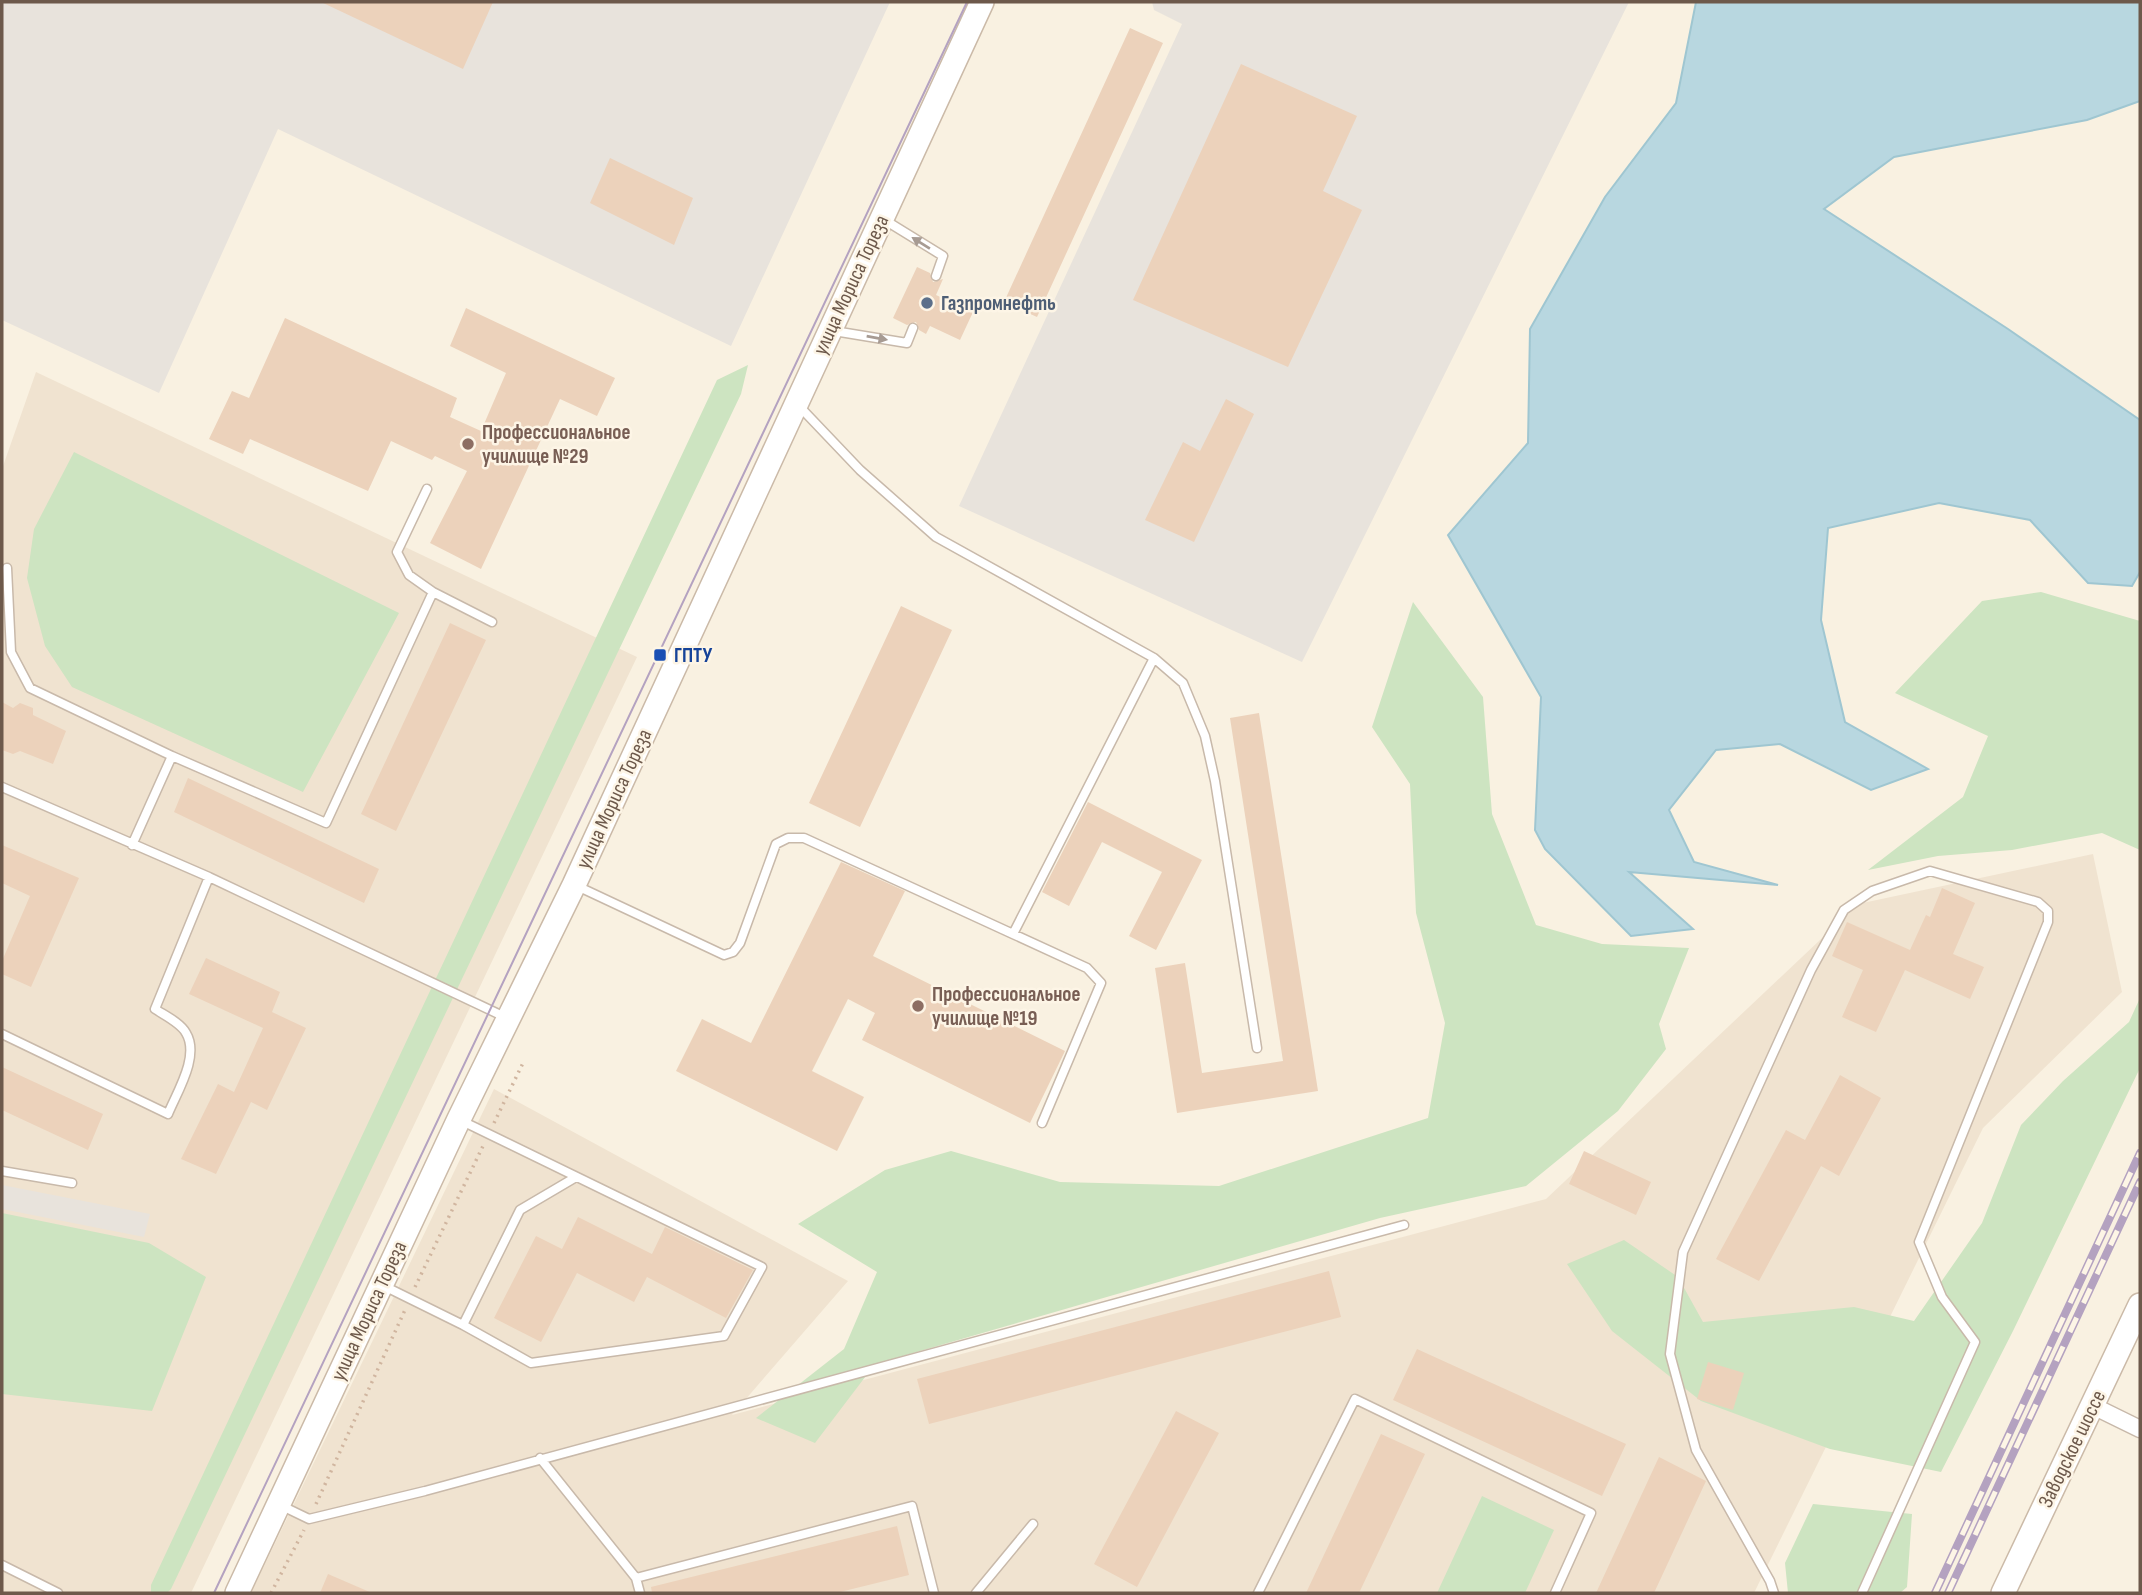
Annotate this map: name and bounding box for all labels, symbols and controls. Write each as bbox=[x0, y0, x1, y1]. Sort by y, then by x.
street label: улица Мориса Тореза bbox=[808, 211, 894, 359]
one-way arrow bbox=[912, 236, 931, 249]
place label: Газпромнефть bbox=[941, 291, 1056, 316]
marker: Газпромнефть bbox=[919, 295, 935, 311]
one-way arrow bbox=[866, 333, 888, 344]
place label: Профессиональное училище №29 bbox=[482, 420, 631, 469]
marker: Профессиональное училище №29 bbox=[460, 436, 476, 452]
place label: ГПТУ bbox=[674, 643, 712, 668]
marker: ГПТУ bbox=[652, 647, 668, 663]
street label: улица Мориса Тореза bbox=[571, 725, 657, 873]
place label: Профессиональное училище №19 bbox=[932, 982, 1081, 1031]
marker: Профессиональное училище №19 bbox=[910, 998, 926, 1014]
street label: улица Мориса Тореза bbox=[326, 1237, 412, 1385]
street label: Заводское шоссе bbox=[2033, 1386, 2111, 1512]

